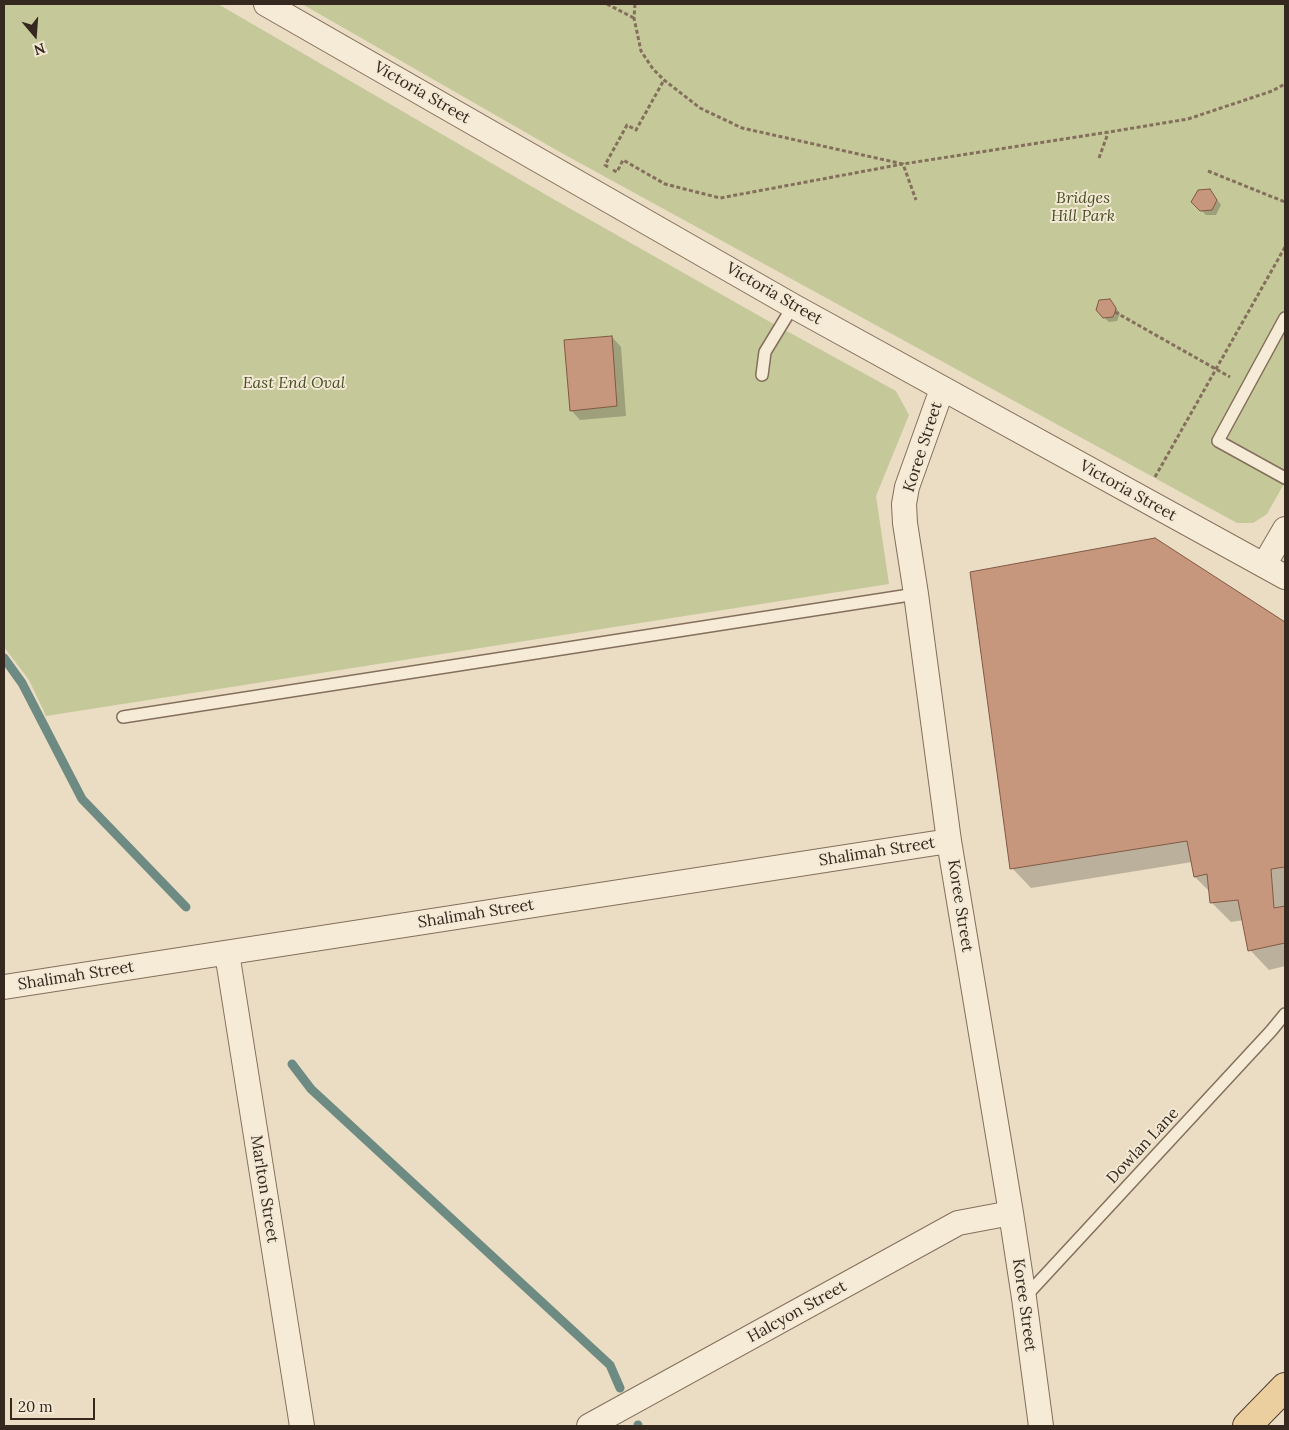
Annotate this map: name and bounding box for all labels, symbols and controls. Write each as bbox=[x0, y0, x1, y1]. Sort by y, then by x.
north arrow bbox=[10, 10, 60, 60]
text: N bbox=[32, 39, 48, 59]
street label: Victoria Street bbox=[370, 58, 474, 128]
park label: Bridges Hill Park bbox=[1051, 188, 1115, 226]
street label: Victoria Street bbox=[722, 259, 826, 329]
park label: East End Oval bbox=[243, 373, 345, 393]
street label: Koree Street bbox=[899, 399, 947, 495]
street label: Victoria Street bbox=[1076, 456, 1180, 526]
street label: Shalimah Street bbox=[817, 833, 937, 871]
street label: Koree Street bbox=[943, 858, 977, 954]
street label: Shalimah Street bbox=[416, 895, 536, 933]
street label: Shalimah Street bbox=[16, 957, 136, 995]
street label: Dowlan Lane bbox=[1103, 1104, 1183, 1188]
street label: Marlton Street bbox=[246, 1134, 282, 1244]
street label: Koree Street bbox=[1008, 1257, 1040, 1353]
street label: Halcyon Street bbox=[744, 1277, 850, 1347]
scale bar bbox=[12, 1388, 98, 1420]
text: 20 m bbox=[18, 1397, 53, 1416]

